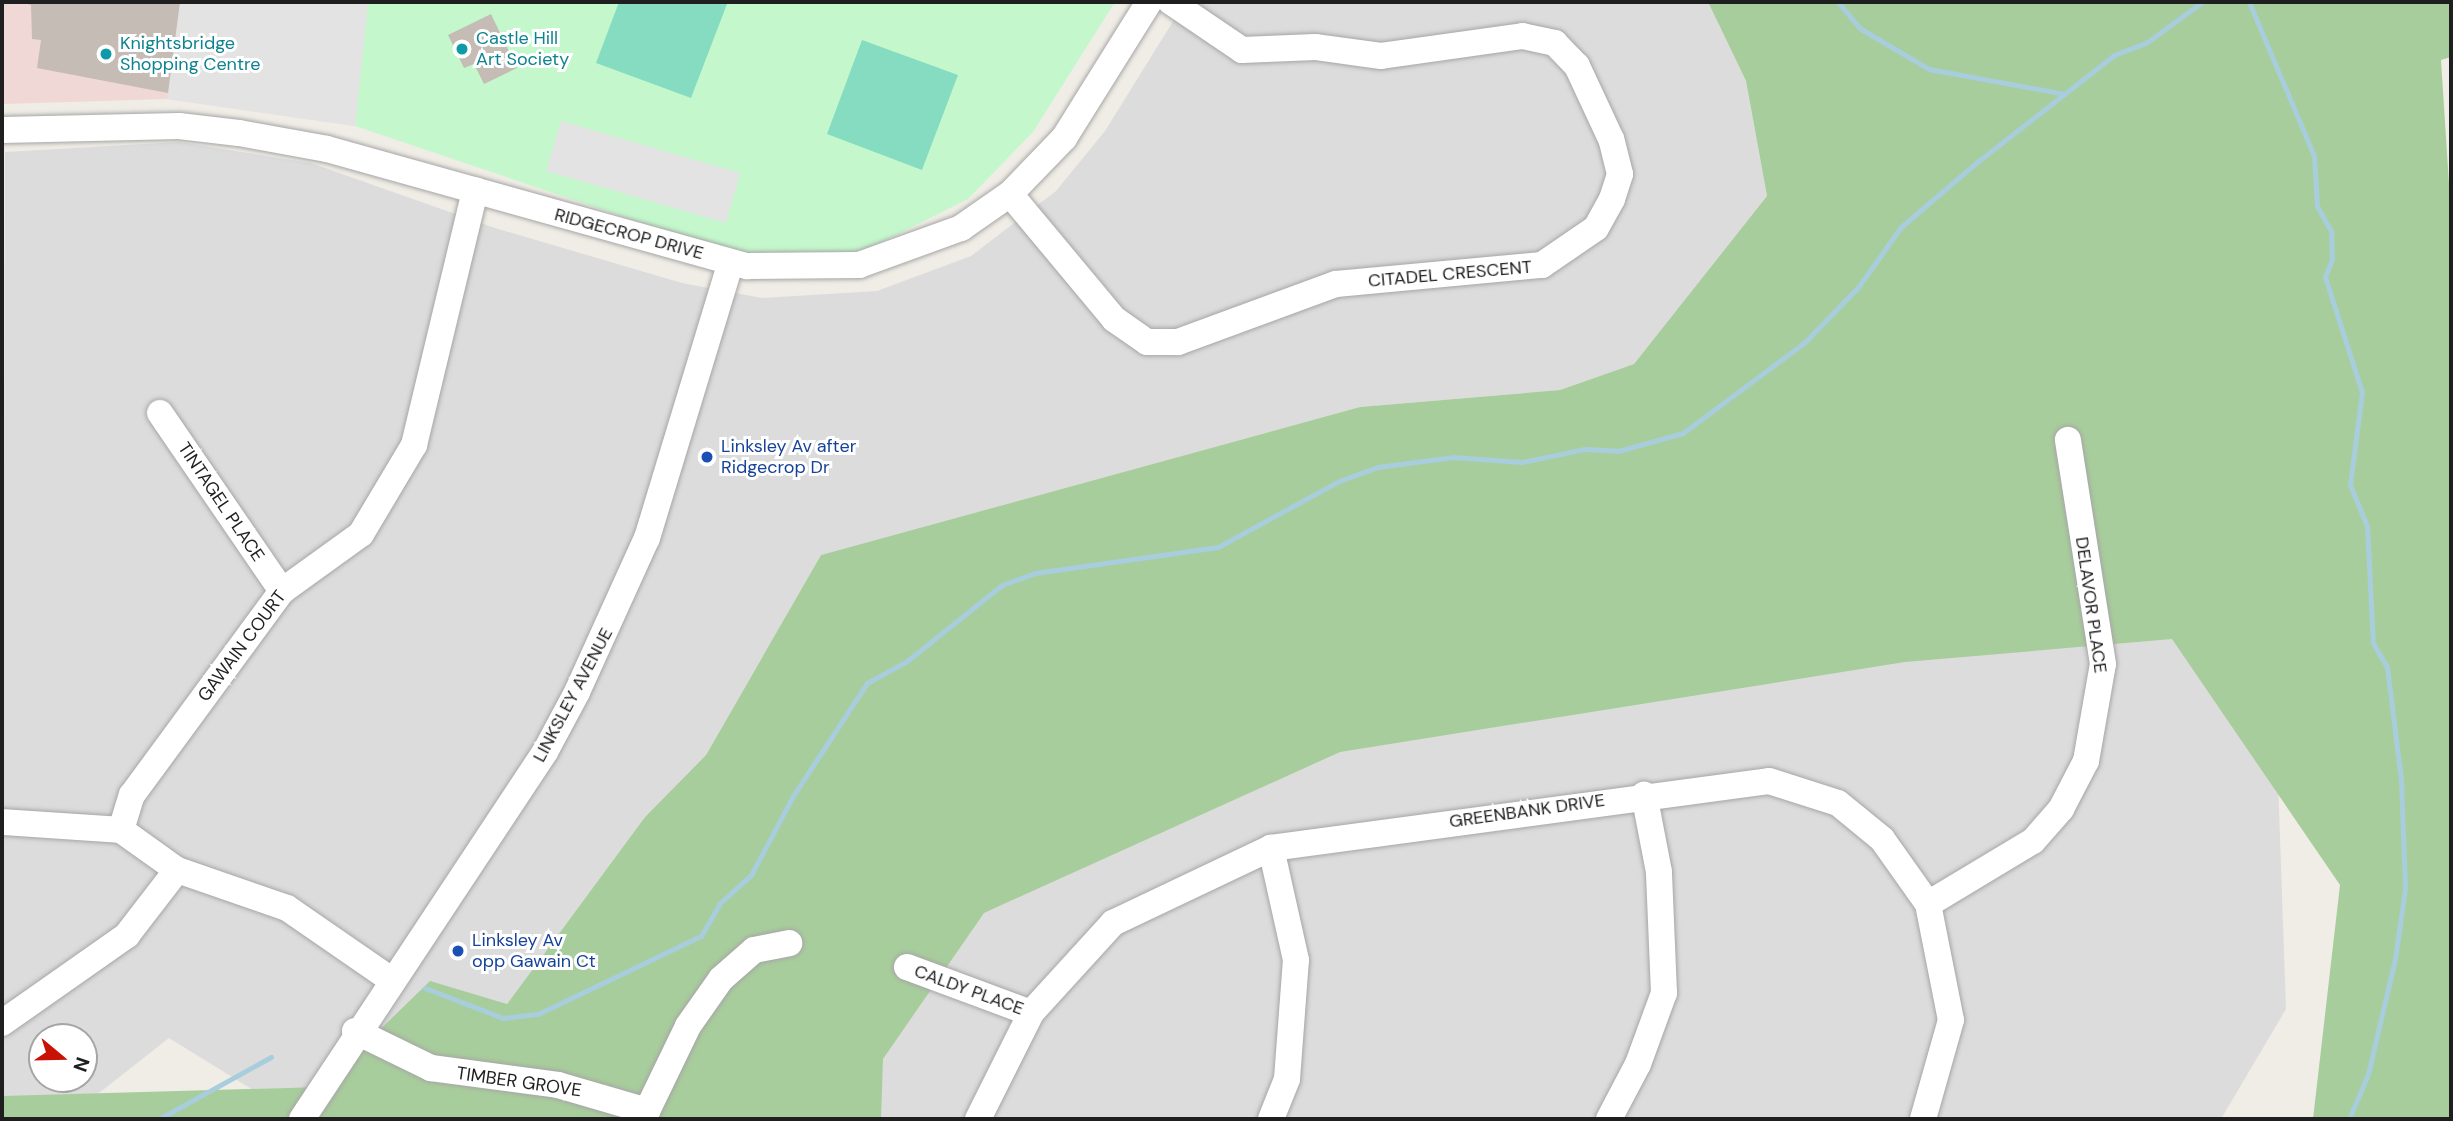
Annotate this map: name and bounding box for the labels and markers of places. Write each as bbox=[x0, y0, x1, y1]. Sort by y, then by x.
place label: Castle Hill Art Society bbox=[476, 28, 569, 70]
place label: Knightsbridge Shopping Centre bbox=[120, 33, 261, 76]
marker: Castle Hill Art Society bbox=[454, 41, 470, 57]
marker: Knightsbridge Shopping Centre bbox=[98, 46, 114, 62]
place label: Linksley Av after Ridgecrop Dr bbox=[721, 436, 856, 478]
marker: Linksley Av after Ridgecrop Dr bbox=[699, 449, 715, 465]
place label: Linksley Av opp Gawain Ct bbox=[472, 930, 596, 972]
marker: Linksley Av opp Gawain Ct bbox=[450, 943, 466, 959]

